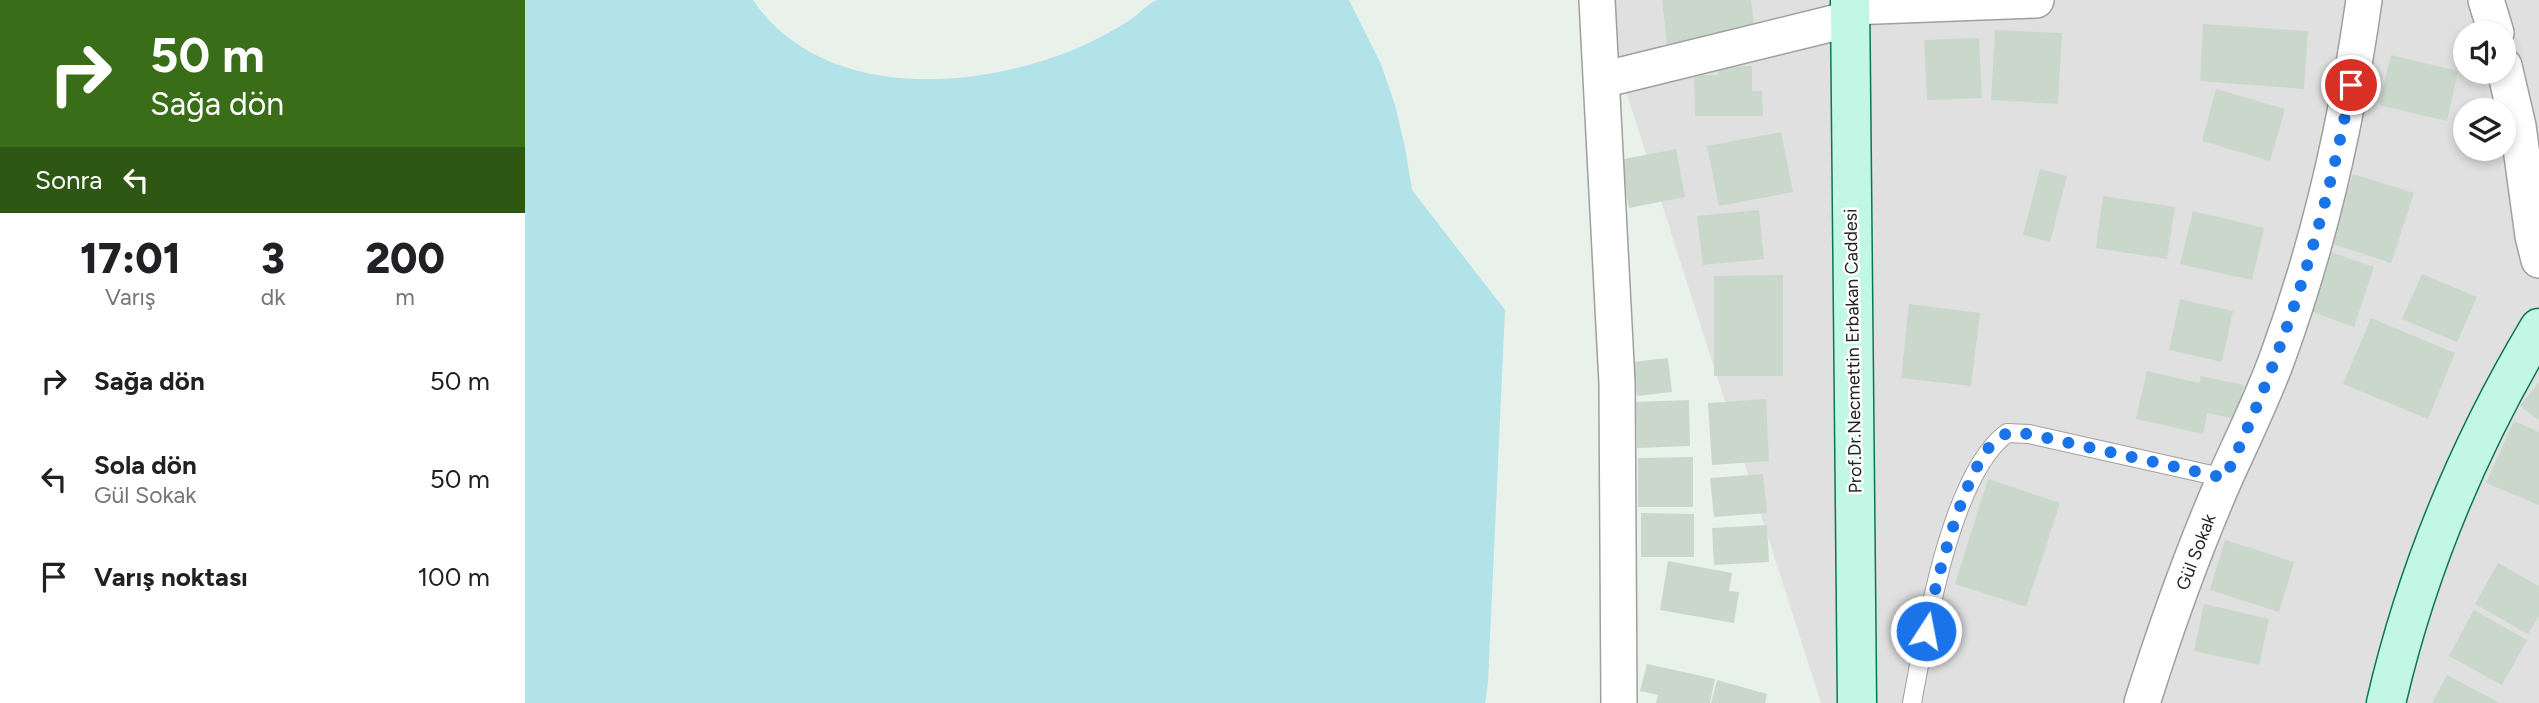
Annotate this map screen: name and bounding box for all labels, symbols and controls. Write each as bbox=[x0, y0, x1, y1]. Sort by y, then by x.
map controls bbox=[2453, 21, 2516, 161]
button: sound bbox=[2453, 21, 2516, 84]
text: 50 m bbox=[150, 25, 265, 84]
icon: right bbox=[35, 28, 126, 119]
pin bbox=[2321, 55, 2381, 115]
icon: arrive bbox=[2332, 66, 2370, 104]
text: Sağa dön bbox=[150, 85, 284, 123]
button: layers bbox=[2453, 98, 2516, 161]
icon: left bbox=[117, 161, 155, 199]
text: Sonra bbox=[35, 164, 103, 196]
street label: Prof.Dr.Necmettin Erbakan Caddesi bbox=[1840, 208, 1866, 494]
text: 17:01 bbox=[80, 233, 181, 284]
text: 3 bbox=[261, 233, 285, 284]
text: 200 bbox=[365, 233, 445, 284]
text: Varış bbox=[105, 283, 156, 311]
text: dk bbox=[261, 283, 285, 311]
text: m bbox=[395, 283, 415, 311]
icon: right bbox=[35, 362, 73, 400]
text: Sağa dön bbox=[94, 365, 205, 397]
text: 50 m bbox=[430, 365, 490, 397]
text: Sola dön bbox=[94, 449, 197, 481]
icon: left bbox=[35, 460, 73, 498]
text: 50 m bbox=[430, 463, 490, 495]
text: Gül Sokak bbox=[94, 481, 196, 509]
street label: Gül Sokak bbox=[2171, 510, 2221, 593]
icon: arrive bbox=[35, 558, 73, 596]
text: Varış noktası bbox=[94, 561, 248, 593]
text: 100 m bbox=[417, 561, 490, 593]
position arrow bbox=[1889, 594, 1963, 668]

